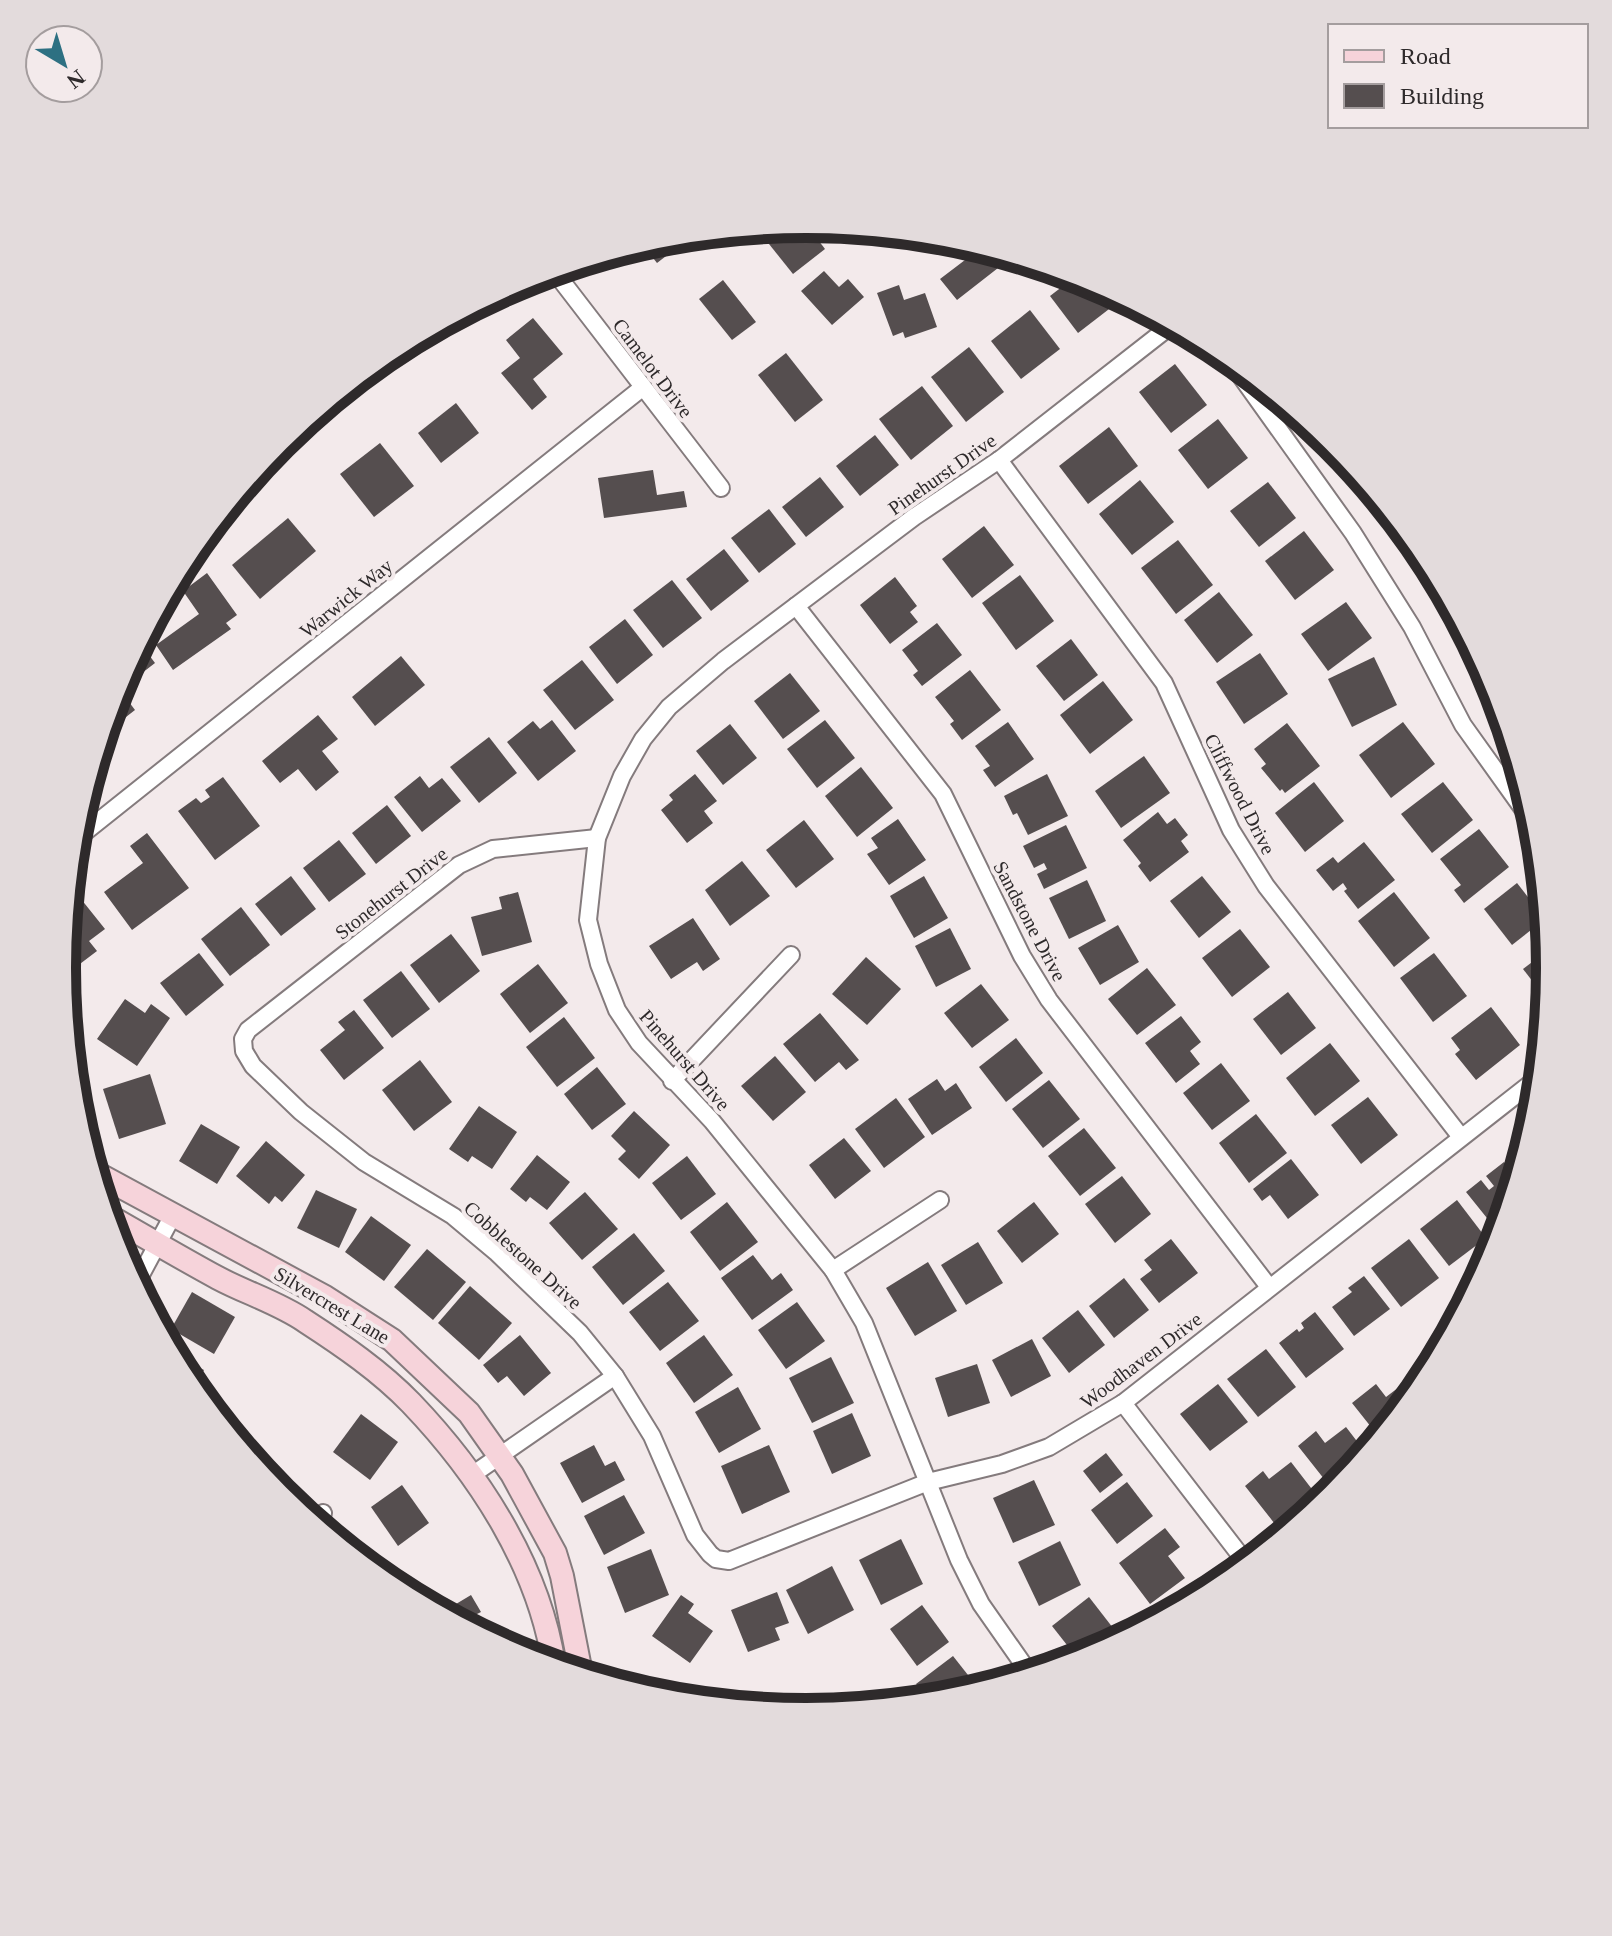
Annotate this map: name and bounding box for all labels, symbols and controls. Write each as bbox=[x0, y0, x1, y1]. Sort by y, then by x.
north arrow bbox=[24, 24, 104, 104]
legend bbox=[1328, 24, 1588, 128]
text: Road bbox=[1400, 43, 1451, 69]
text: N bbox=[62, 65, 90, 94]
text: Building bbox=[1400, 83, 1484, 109]
street label: Camelot Drive bbox=[609, 314, 697, 422]
street label: Pinehurst Drive bbox=[884, 429, 1000, 519]
street label: Warwick Way bbox=[295, 554, 397, 643]
street label: Cliffwood Drive bbox=[1200, 730, 1280, 858]
street label: Stonehurst Drive bbox=[331, 842, 451, 944]
street label: Sandstone Drive bbox=[989, 857, 1071, 985]
street label: Pinehurst Drive bbox=[635, 1005, 735, 1115]
street label: Cobblestone Drive bbox=[460, 1196, 586, 1314]
street label: Silvercrest Lane bbox=[270, 1262, 394, 1348]
street label: Woodhaven Drive bbox=[1076, 1307, 1206, 1413]

